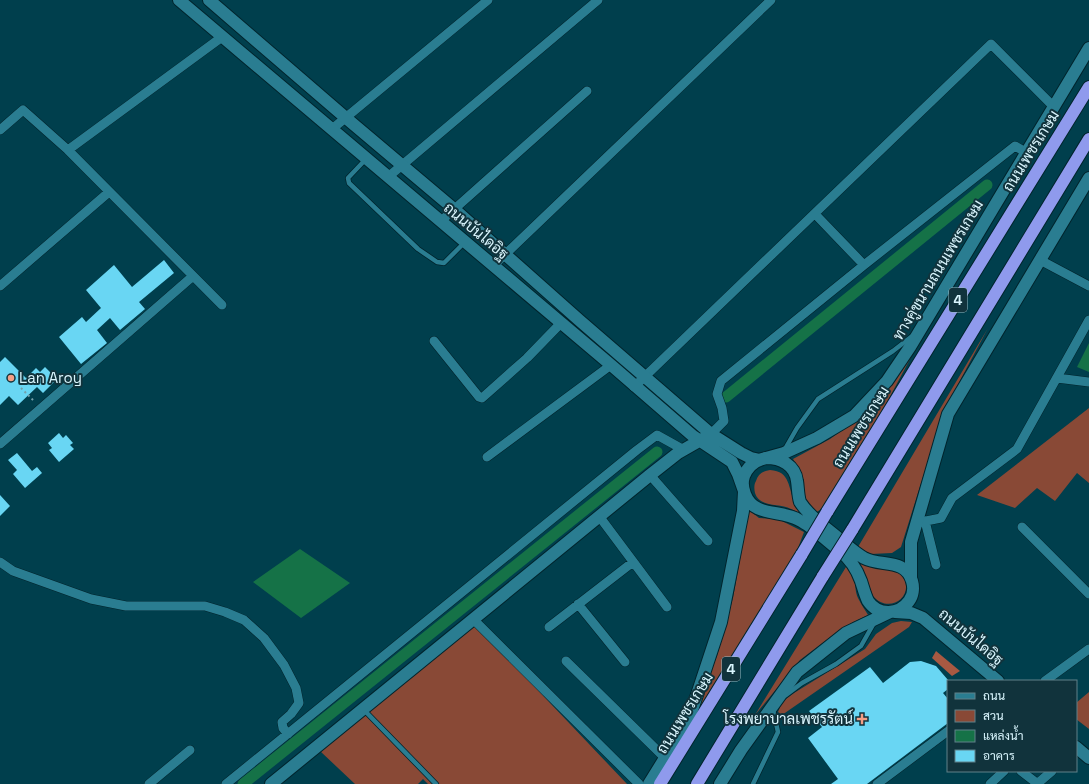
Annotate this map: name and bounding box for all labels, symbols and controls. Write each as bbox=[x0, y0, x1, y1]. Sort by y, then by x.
street label: ถนนเพชรเกษม bbox=[998, 107, 1063, 195]
street label: ทางคู่ขนานถนนเพชรเกษม bbox=[888, 196, 988, 344]
street label: ถนนบันไดอิฐ bbox=[439, 198, 513, 264]
road number: 4 bbox=[949, 288, 967, 312]
place label: Lan Aroy bbox=[19, 368, 82, 387]
marker: Lan Aroy bbox=[6, 373, 16, 383]
street label: ถนนเพชรเกษม bbox=[828, 383, 893, 471]
street label: ถนนบันไดอิฐ bbox=[934, 604, 1008, 670]
road number: 4 bbox=[722, 657, 740, 681]
street label: ถนนเพชรเกษม bbox=[652, 669, 717, 757]
legend bbox=[947, 680, 1077, 772]
text: ถนน bbox=[983, 688, 1006, 704]
text: สวน bbox=[983, 708, 1004, 724]
place label: โรงพยาบาลเพชรรัตน์ bbox=[722, 709, 853, 728]
marker: โรงพยาบาลเพชรรัตน์ bbox=[856, 713, 868, 725]
text: แหล่งน้ำ bbox=[983, 725, 1023, 744]
text: อาคาร bbox=[983, 748, 1015, 764]

